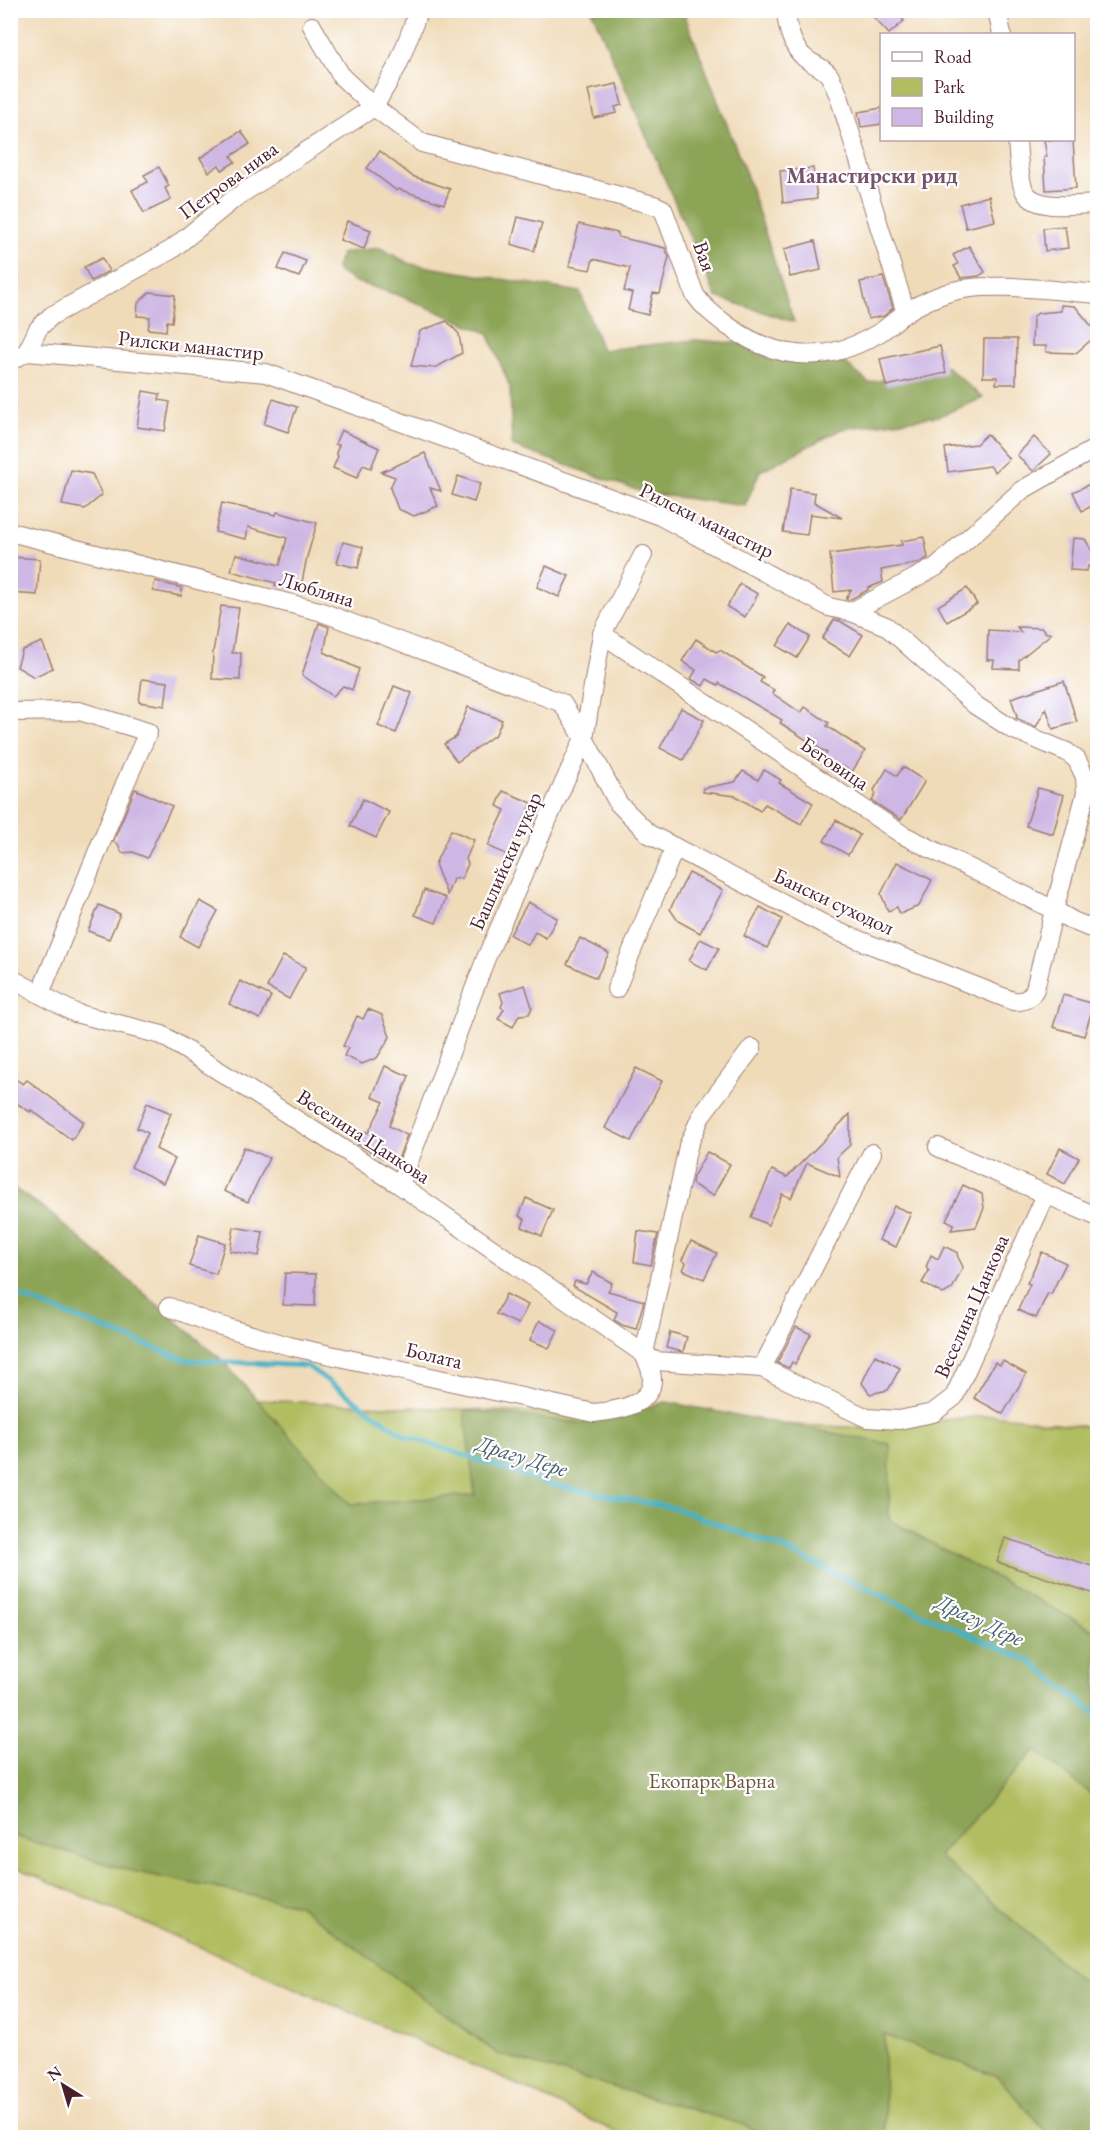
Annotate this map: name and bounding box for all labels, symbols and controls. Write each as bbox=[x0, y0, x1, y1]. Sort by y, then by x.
legend bbox=[880, 33, 1075, 141]
text: Road bbox=[934, 45, 973, 68]
text: Park bbox=[934, 75, 965, 98]
text: Building bbox=[934, 105, 994, 128]
street label: Петрова нива bbox=[173, 135, 283, 225]
district label: Манастирски рид bbox=[786, 161, 958, 190]
street label: Вая bbox=[687, 237, 723, 275]
street label: Рилски манастир bbox=[117, 324, 265, 366]
street label: Рилски манастир bbox=[635, 476, 779, 564]
street label: Любляна bbox=[276, 565, 358, 613]
street label: Беговица bbox=[795, 730, 875, 796]
street label: Башлийски чукар bbox=[462, 788, 548, 934]
street label: Бански суходол bbox=[769, 861, 899, 941]
street label: Веселина Цанкова bbox=[292, 1083, 437, 1190]
street label: Веселина Цанкова bbox=[927, 1229, 1015, 1382]
street label: Болата bbox=[403, 1335, 466, 1375]
water label: Драгу Дере bbox=[471, 1428, 572, 1484]
water label: Драгу Дере bbox=[929, 1586, 1029, 1653]
park label: Екопарк Варна bbox=[649, 1767, 776, 1794]
north arrow bbox=[33, 2055, 93, 2115]
text: N bbox=[43, 2061, 66, 2086]

